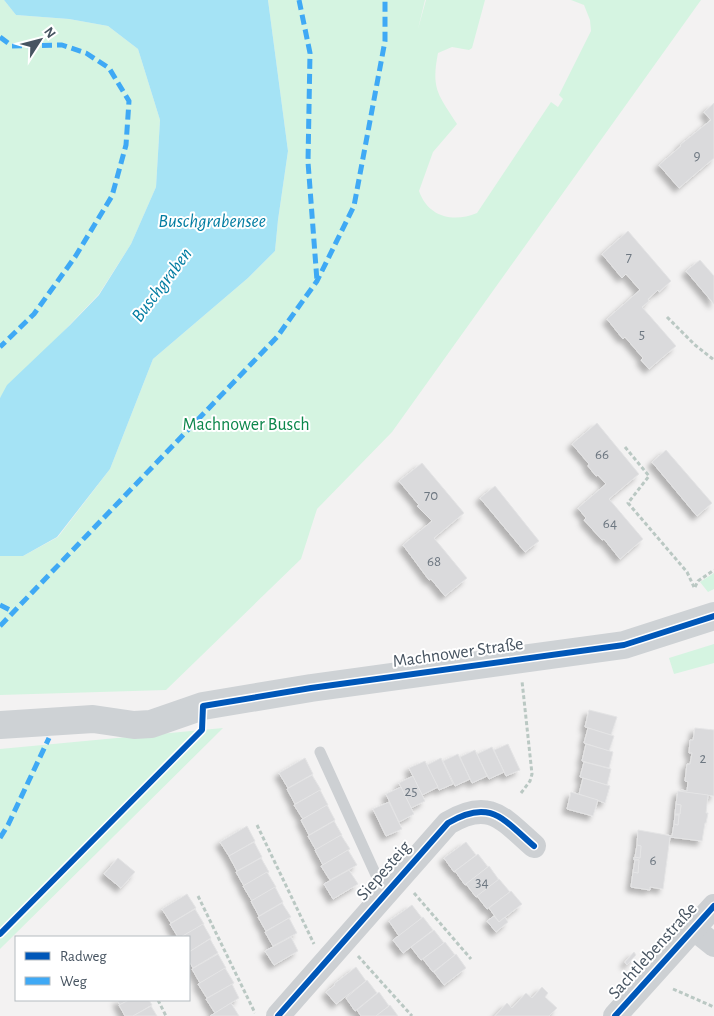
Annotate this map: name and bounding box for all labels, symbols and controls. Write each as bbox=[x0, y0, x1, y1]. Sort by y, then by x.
north arrow bbox=[15, 15, 65, 65]
text: N bbox=[41, 25, 58, 41]
house number: 9 bbox=[693, 148, 701, 163]
water label: Buschgrabensee bbox=[158, 212, 266, 231]
water label: Buschgraben bbox=[128, 244, 196, 326]
house number: 7 bbox=[626, 250, 632, 265]
house number: 5 bbox=[639, 327, 645, 342]
park label: Machnower Busch bbox=[182, 416, 310, 434]
house number: 66 bbox=[595, 447, 609, 462]
house number: 70 bbox=[424, 488, 438, 503]
house number: 64 bbox=[603, 516, 617, 531]
house number: 68 bbox=[427, 554, 441, 569]
street label: Machnower Straße bbox=[392, 635, 524, 671]
house number: 2 bbox=[700, 751, 707, 766]
house number: 25 bbox=[404, 784, 418, 799]
street label: Siepesteig bbox=[354, 838, 415, 904]
house number: 6 bbox=[649, 853, 657, 868]
house number: 34 bbox=[475, 875, 489, 890]
street label: Sachtlebenstraße bbox=[605, 899, 701, 1003]
legend bbox=[15, 936, 190, 1001]
text: Radweg bbox=[60, 949, 107, 964]
text: Weg bbox=[60, 974, 88, 989]

